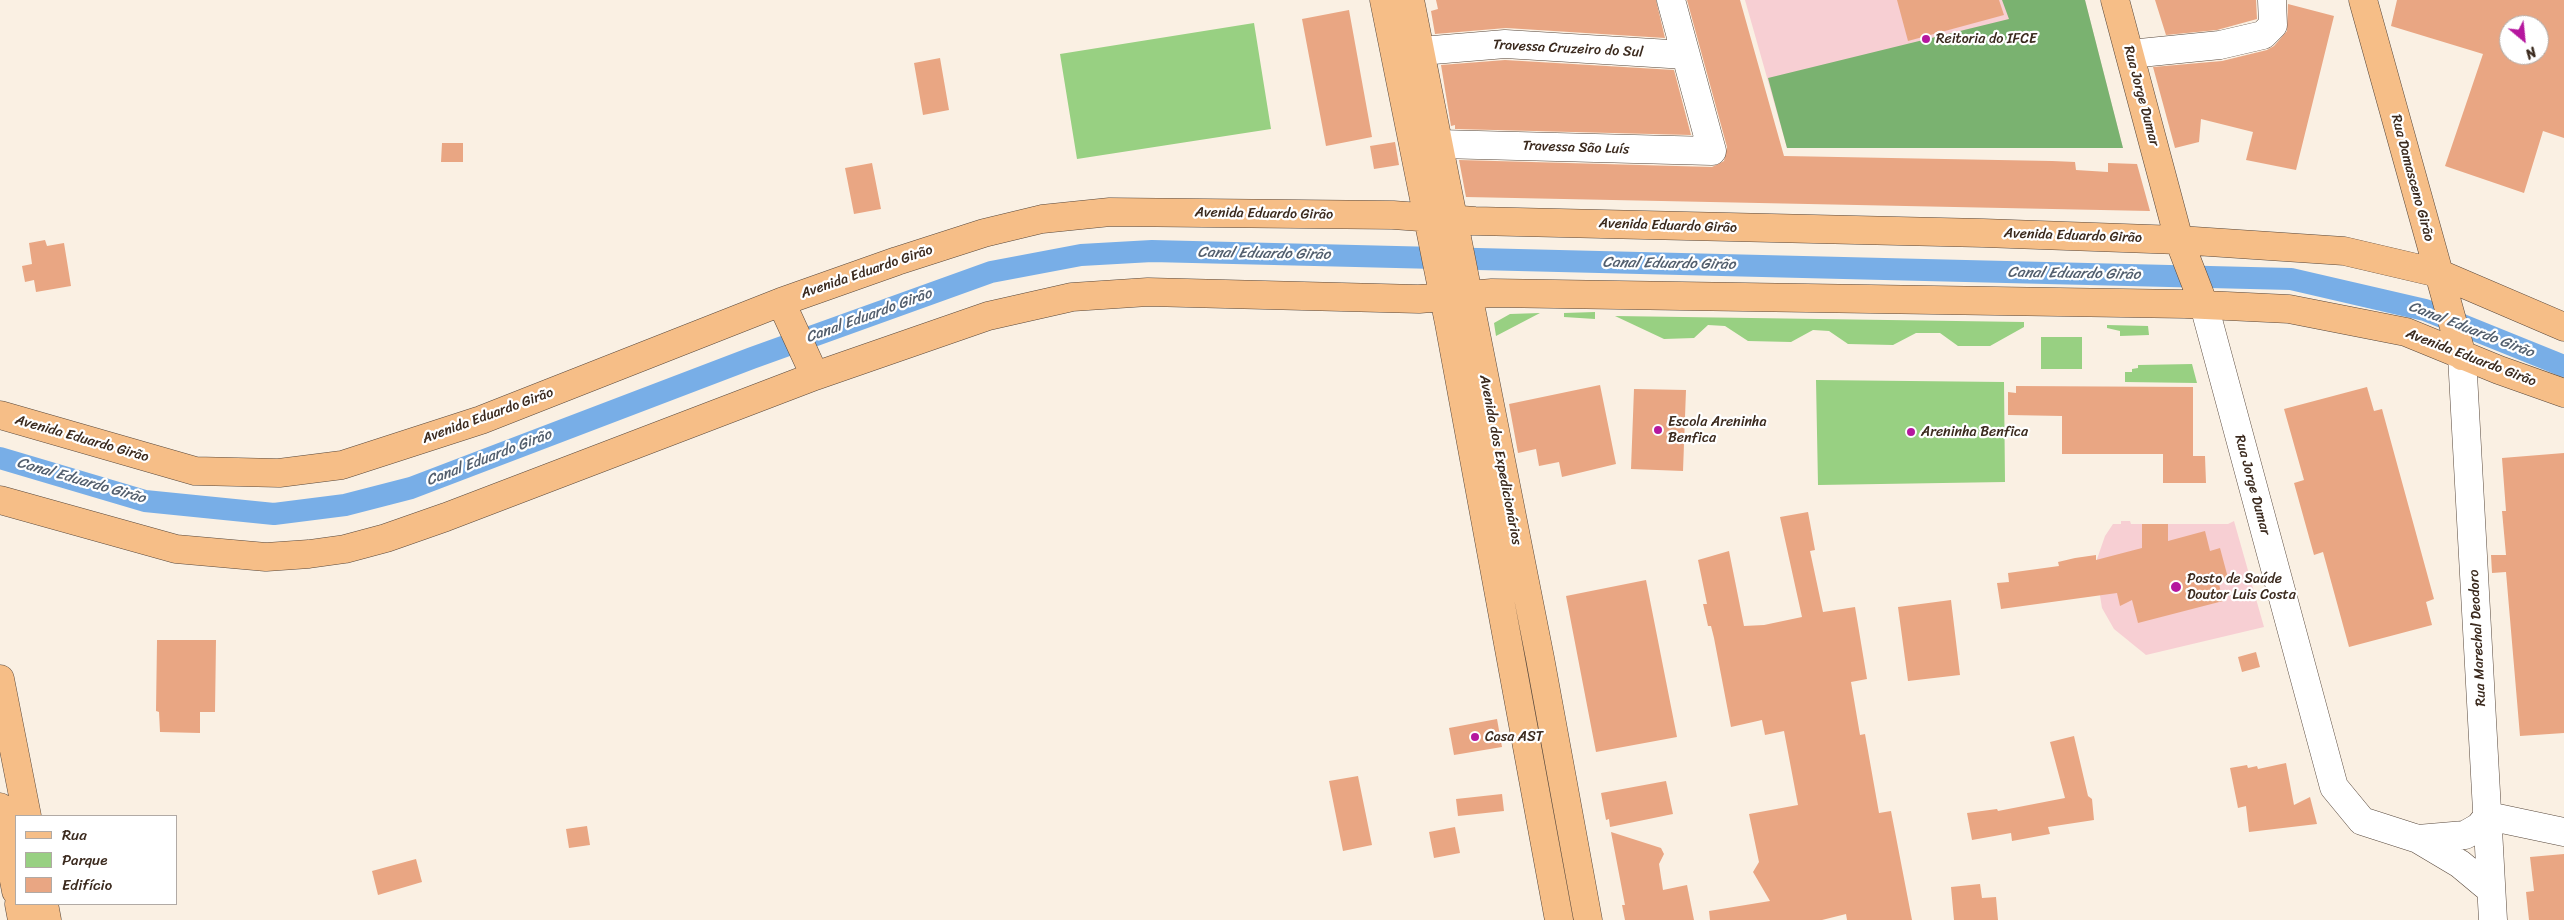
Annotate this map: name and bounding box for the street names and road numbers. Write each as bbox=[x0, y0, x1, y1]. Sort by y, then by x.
street label: Travessa Cruzeiro do Sul bbox=[1492, 37, 1644, 61]
street label: Rua Jorge Dumar bbox=[2120, 44, 2162, 148]
street label: Rua Damasceno Girão bbox=[2387, 113, 2437, 243]
street label: Travessa São Luís bbox=[1522, 138, 1630, 158]
street label: Avenida Eduardo Girão bbox=[1195, 204, 1333, 224]
street label: Avenida Eduardo Girão bbox=[1599, 215, 1737, 237]
street label: Avenida Eduardo Girão bbox=[2004, 225, 2142, 247]
street label: Avenida Eduardo Girão bbox=[799, 242, 935, 302]
street label: Avenida Eduardo Girão bbox=[2403, 325, 2539, 391]
street label: Avenida dos Expedicionários bbox=[1475, 373, 1525, 547]
street label: Avenida Eduardo Girão bbox=[420, 384, 556, 448]
street label: Avenida Eduardo Girão bbox=[13, 412, 151, 466]
street label: Rua Jorge Dumar bbox=[2231, 433, 2273, 537]
street label: Rua Marechal Deodoro bbox=[2466, 569, 2490, 707]

